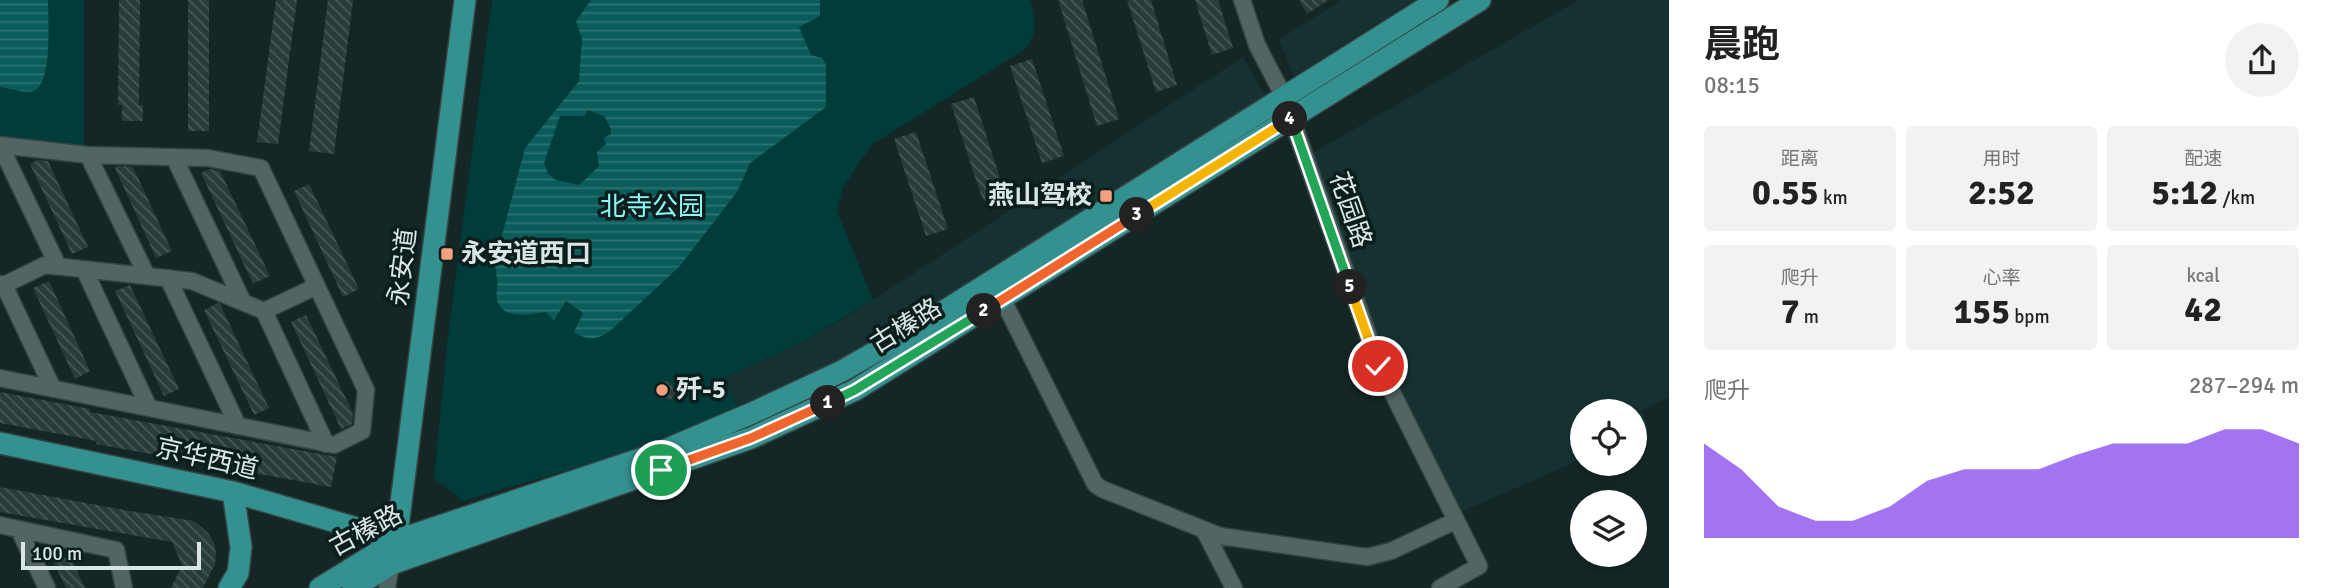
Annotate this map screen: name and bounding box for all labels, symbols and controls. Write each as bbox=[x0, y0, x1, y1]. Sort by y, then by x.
text: 晨跑 bbox=[1704, 21, 1780, 68]
button: share bbox=[2225, 23, 2299, 97]
text: 08:15 bbox=[1704, 71, 1760, 100]
pin: 4 bbox=[1272, 102, 1308, 136]
text: 4 bbox=[1284, 106, 1295, 130]
text: 距离 bbox=[1781, 147, 1819, 171]
text: 用时 bbox=[1982, 147, 2021, 171]
text: 配速 bbox=[2184, 147, 2222, 171]
street label: 花园路 bbox=[1322, 168, 1378, 252]
text: 0.55 bbox=[1752, 171, 1819, 214]
text: 2:52 bbox=[1968, 171, 2035, 214]
text: 5:12 bbox=[2151, 171, 2218, 214]
place label: 燕山驾校 bbox=[988, 180, 1092, 212]
text: km bbox=[1819, 186, 1848, 210]
text: /km bbox=[2218, 186, 2255, 210]
marker: 燕山驾校 bbox=[1098, 188, 1114, 204]
park label: 北寺公园 bbox=[600, 191, 704, 223]
pin: 3 bbox=[1120, 198, 1154, 232]
text: 3 bbox=[1131, 202, 1142, 226]
street label: 永安道 bbox=[382, 226, 424, 308]
place label: 永安道西口 bbox=[461, 238, 591, 270]
marker: 永安道西口 bbox=[439, 246, 455, 262]
text: kcal bbox=[2187, 264, 2220, 288]
text: 爬升 bbox=[1781, 266, 1819, 290]
text: 心率 bbox=[1982, 266, 2021, 290]
pin: 5 bbox=[1332, 270, 1368, 304]
text: 5 bbox=[1344, 274, 1355, 298]
text: 42 bbox=[2184, 288, 2222, 331]
text: 7 bbox=[1781, 290, 1800, 333]
text: 155 bbox=[1953, 290, 2010, 333]
street label: 古榛路 bbox=[864, 292, 948, 360]
pin: 2 bbox=[967, 294, 1002, 328]
text: 2 bbox=[978, 298, 989, 322]
text: m bbox=[1800, 305, 1819, 329]
text: bpm bbox=[2010, 305, 2050, 329]
pin bbox=[1348, 336, 1408, 396]
icon: check bbox=[1359, 347, 1397, 385]
text: 287–294 m bbox=[2189, 371, 2299, 400]
place label: 歼-5 bbox=[676, 374, 726, 406]
text: 爬升 bbox=[1704, 376, 1750, 405]
marker: 歼-5 bbox=[654, 382, 670, 398]
pin: 1 bbox=[810, 386, 846, 420]
text: 1 bbox=[822, 390, 833, 414]
map controls bbox=[1570, 399, 1647, 567]
button: locate bbox=[1570, 399, 1647, 476]
street label: 京华西道 bbox=[153, 432, 261, 486]
pin bbox=[631, 440, 691, 500]
icon: arrive bbox=[642, 451, 680, 489]
button: layers bbox=[1570, 490, 1647, 567]
street label: 古榛路 bbox=[324, 499, 408, 563]
scale bar bbox=[21, 539, 201, 571]
text: 100 m bbox=[32, 542, 82, 566]

